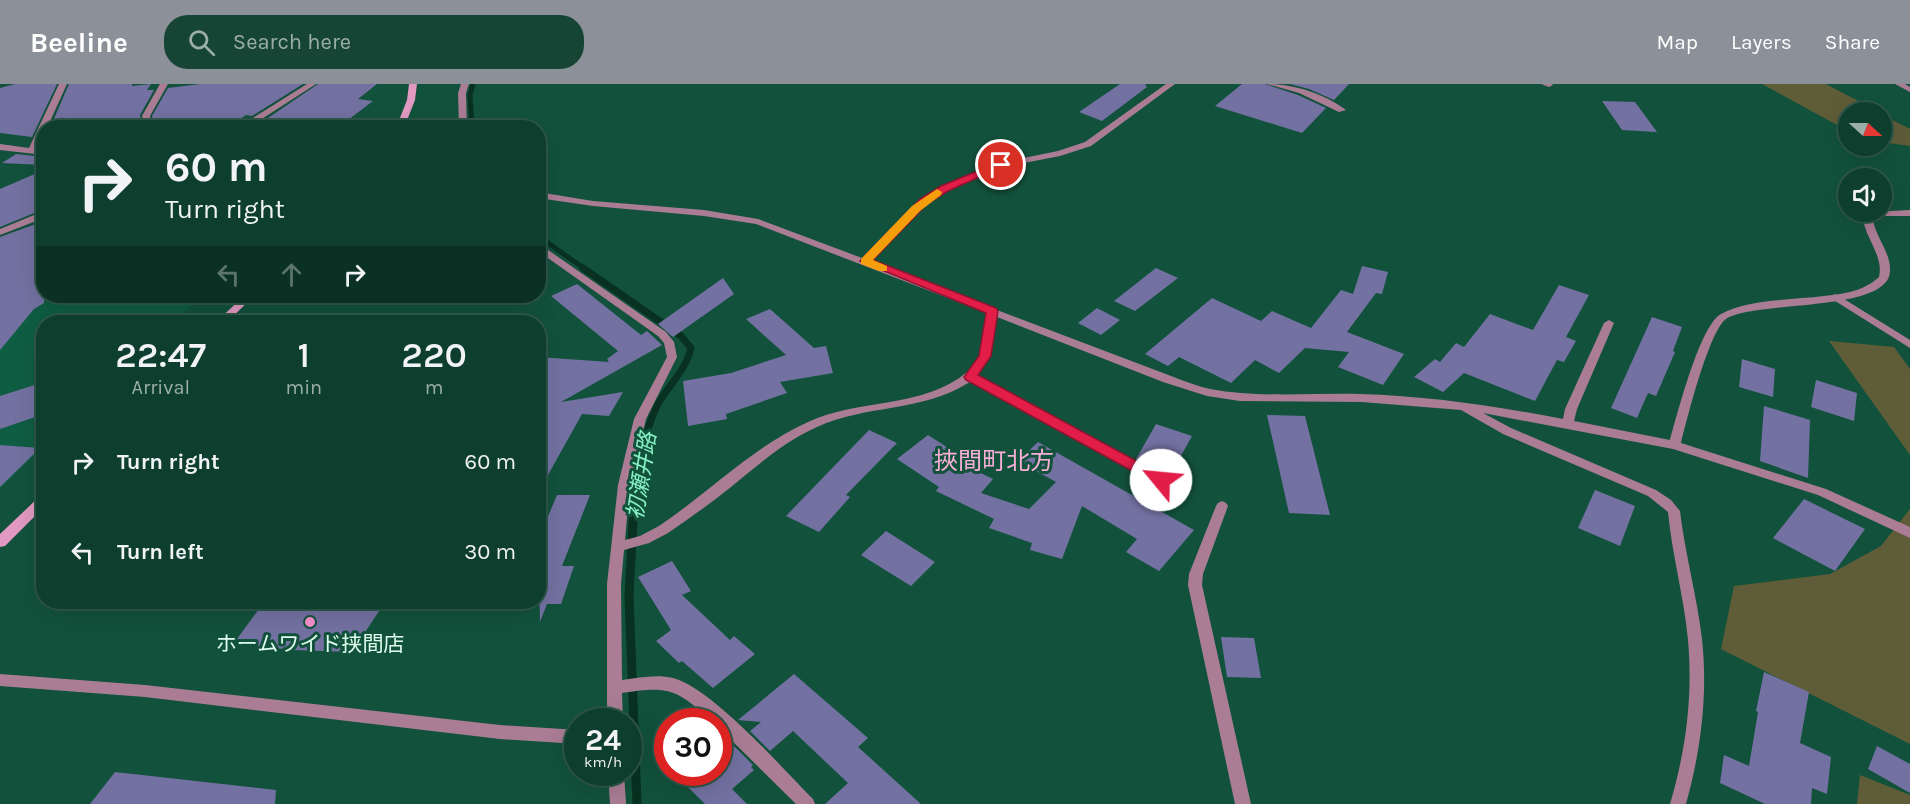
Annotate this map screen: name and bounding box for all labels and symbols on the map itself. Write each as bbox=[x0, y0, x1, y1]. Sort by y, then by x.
north arrow bbox=[1838, 102, 1892, 156]
pin bbox=[975, 139, 1026, 190]
water label: 初瀬井路 bbox=[622, 429, 662, 521]
district label: 挾間町北方 bbox=[934, 447, 1054, 475]
position arrow bbox=[1129, 448, 1193, 512]
marker: ホームワイド挟間店 bbox=[303, 615, 317, 629]
place label: ホームワイド挟間店 bbox=[216, 632, 404, 656]
speed limit sign: 30 bbox=[654, 708, 732, 786]

